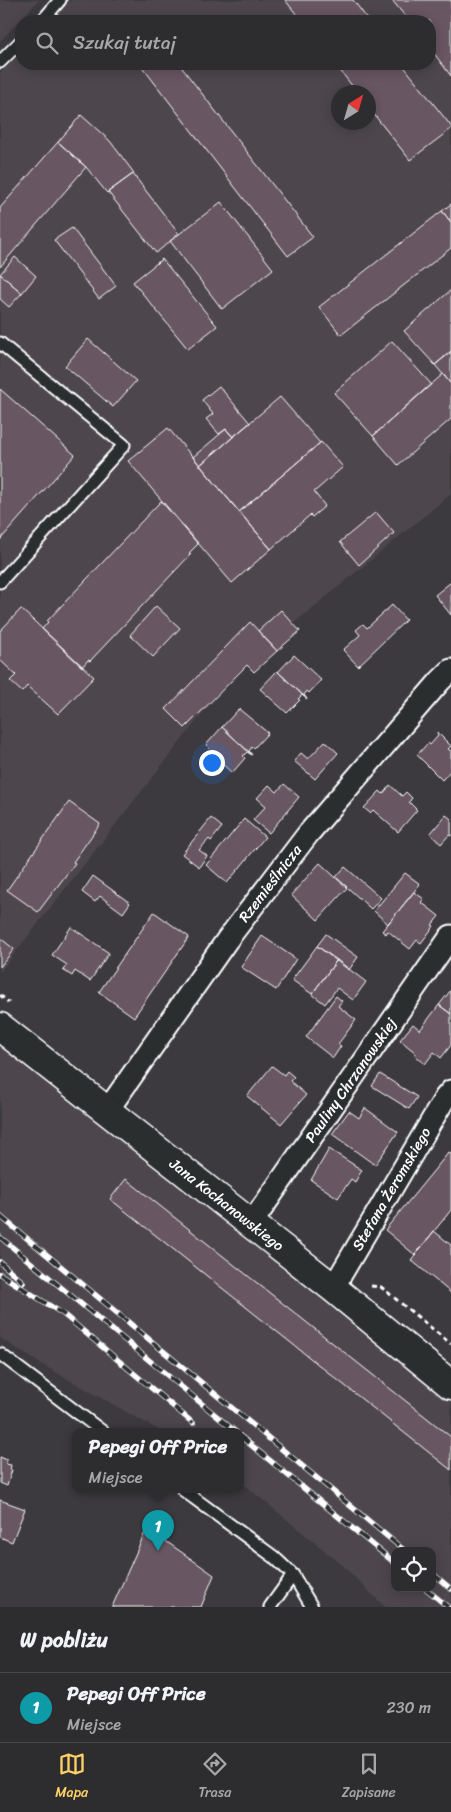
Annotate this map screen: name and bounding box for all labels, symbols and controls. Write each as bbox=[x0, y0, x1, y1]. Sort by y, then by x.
search box bbox=[15, 15, 436, 70]
text: Szukaj tutaj bbox=[73, 26, 176, 59]
icon: search bbox=[33, 29, 61, 57]
north arrow bbox=[331, 85, 376, 130]
your location bbox=[199, 750, 225, 776]
street label: Rzemieślnicza bbox=[232, 839, 309, 928]
street label: Pauliny Chrzanowskiej bbox=[298, 1012, 404, 1148]
street label: Stefana Żeromskiego bbox=[345, 1122, 438, 1256]
street label: Jana Kochanowskiego bbox=[163, 1151, 290, 1258]
popup bbox=[72, 1428, 244, 1493]
text: Pepegi Off Price bbox=[89, 1430, 227, 1463]
text: Miejsce bbox=[89, 1463, 143, 1492]
pin: 1 bbox=[142, 1510, 174, 1551]
map controls bbox=[391, 1547, 436, 1592]
button: locate bbox=[391, 1547, 436, 1592]
text: W pobliżu bbox=[20, 1621, 108, 1659]
text: Pepegi Off Price bbox=[67, 1677, 206, 1710]
text: 1 bbox=[33, 1693, 39, 1722]
text: 230 m bbox=[386, 1693, 431, 1722]
text: Miejsce bbox=[67, 1710, 121, 1739]
tab: Mapa bbox=[55, 1750, 88, 1805]
tab: Trasa bbox=[198, 1750, 231, 1805]
tab: Zapisane bbox=[342, 1750, 396, 1805]

